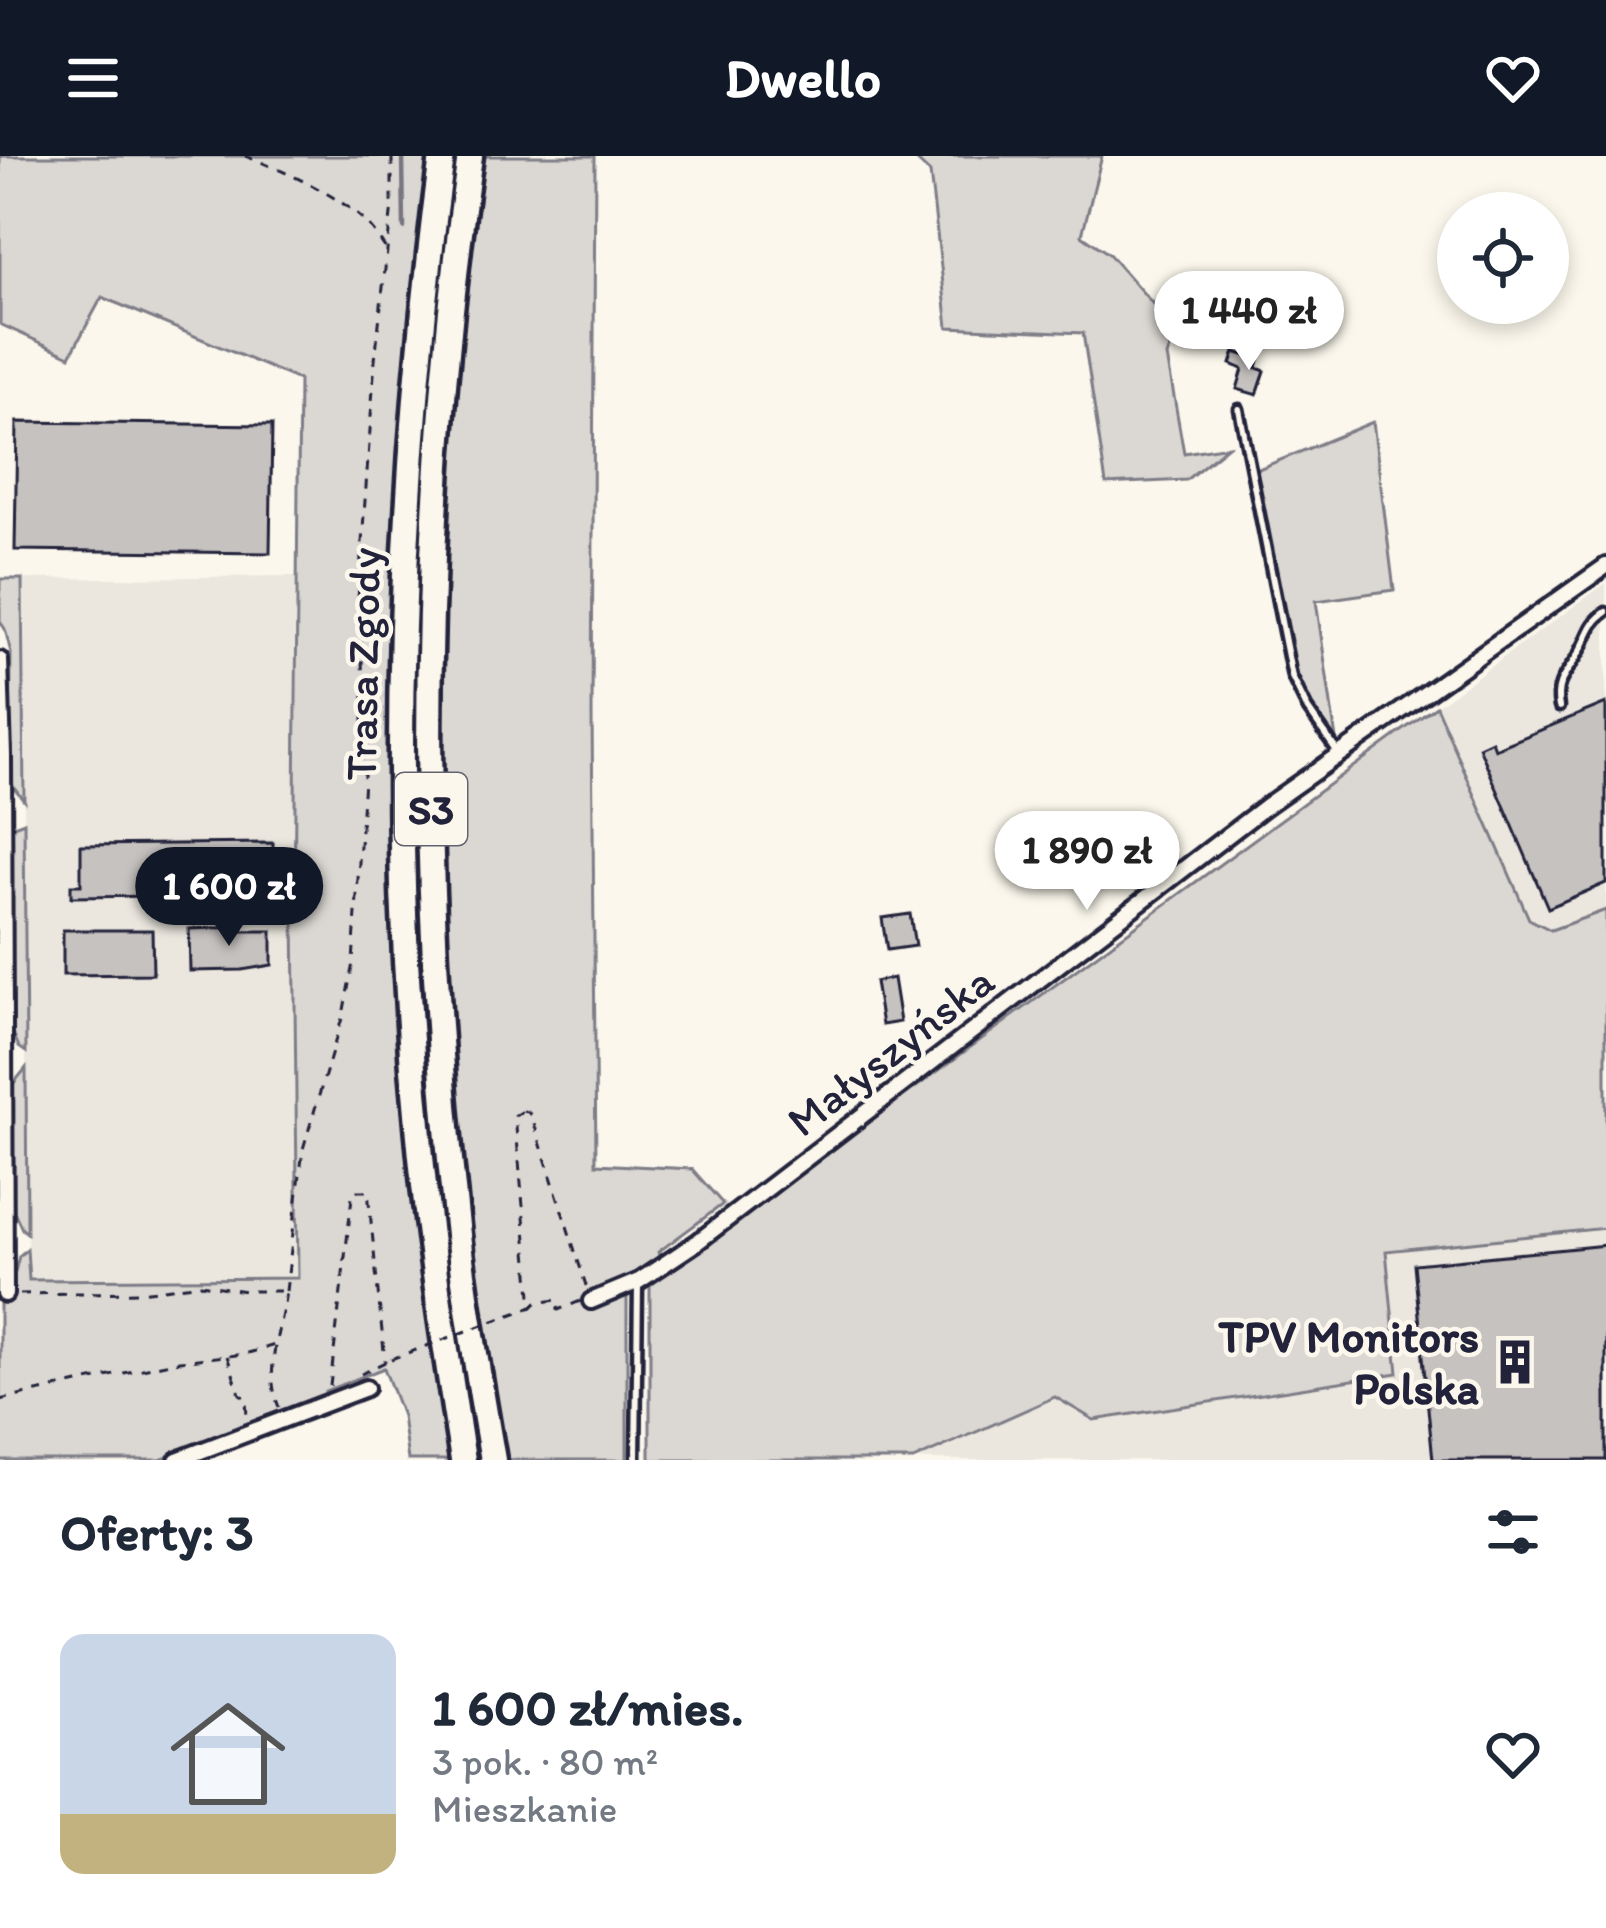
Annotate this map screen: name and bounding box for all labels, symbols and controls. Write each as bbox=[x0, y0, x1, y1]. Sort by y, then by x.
icon: menu bbox=[60, 45, 126, 111]
icon: heart bbox=[1480, 45, 1546, 111]
text: Dwello bbox=[725, 46, 881, 111]
map controls bbox=[1437, 192, 1569, 324]
button: locate bbox=[1437, 192, 1569, 324]
pin: 1 440 zł bbox=[1125, 271, 1373, 373]
text: 1 440 zł bbox=[1181, 286, 1317, 333]
street label: Trasa Zgody bbox=[333, 547, 391, 781]
road number: S3 bbox=[395, 773, 467, 845]
pin: 1 890 zł bbox=[963, 811, 1211, 913]
text: 1 890 zł bbox=[1022, 826, 1152, 873]
pin: 1 600 zł bbox=[105, 847, 353, 949]
text: 1 600 zł bbox=[162, 862, 296, 909]
street label: Małyszyńska bbox=[776, 953, 1004, 1147]
place label: TPV Monitors Polska bbox=[1217, 1309, 1479, 1415]
building icon: TPV Monitors Polska bbox=[1490, 1337, 1540, 1387]
icon: filters bbox=[1480, 1499, 1546, 1565]
text: Oferty: 3 bbox=[60, 1502, 254, 1563]
text: 1 600 zł/mies. bbox=[432, 1677, 744, 1738]
icon: home bbox=[156, 1682, 300, 1826]
icon: heart bbox=[1480, 1721, 1546, 1787]
text: 3 pok. · 80 m² bbox=[432, 1738, 658, 1785]
text: Mieszkanie bbox=[432, 1785, 617, 1832]

